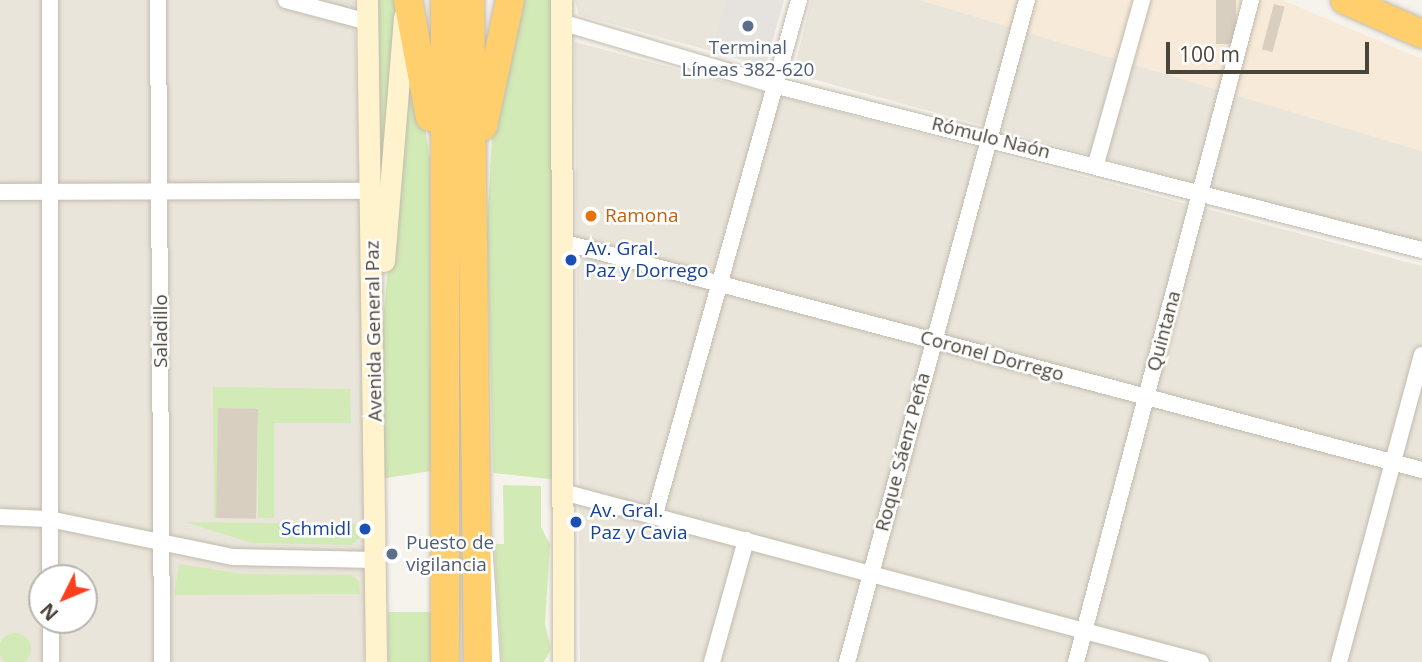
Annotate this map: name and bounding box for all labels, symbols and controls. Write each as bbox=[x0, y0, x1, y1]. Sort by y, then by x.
marker: Terminal Líneas 382-620 bbox=[740, 18, 756, 34]
scale bar bbox=[1170, 28, 1373, 72]
place label: Terminal Líneas 382-620 bbox=[682, 37, 814, 81]
text: 100 m bbox=[1179, 40, 1240, 68]
street label: Rómulo Naón bbox=[929, 112, 1053, 164]
place label: Ramona bbox=[605, 205, 679, 227]
marker: Ramona bbox=[583, 208, 599, 224]
place label: Av. Gral. Paz y Dorrego bbox=[585, 238, 708, 282]
street label: Avenida General Paz bbox=[361, 240, 387, 422]
marker: Av. Gral. Paz y Dorrego bbox=[563, 252, 579, 268]
street label: Quintana bbox=[1142, 288, 1186, 374]
street label: Saladillo bbox=[150, 294, 172, 368]
street label: Coronel Dorrego bbox=[918, 326, 1066, 386]
street label: Roque Sáenz Peña bbox=[871, 370, 935, 534]
place label: Av. Gral. Paz y Cavia bbox=[590, 500, 688, 544]
marker: Av. Gral. Paz y Cavia bbox=[568, 514, 584, 530]
place label: Schmidl bbox=[281, 518, 351, 540]
marker: Schmidl bbox=[357, 521, 373, 537]
place label: Puesto de vigilancia bbox=[406, 532, 494, 576]
marker: Puesto de vigilancia bbox=[384, 546, 400, 562]
north arrow bbox=[28, 564, 98, 634]
text: N bbox=[34, 597, 64, 626]

